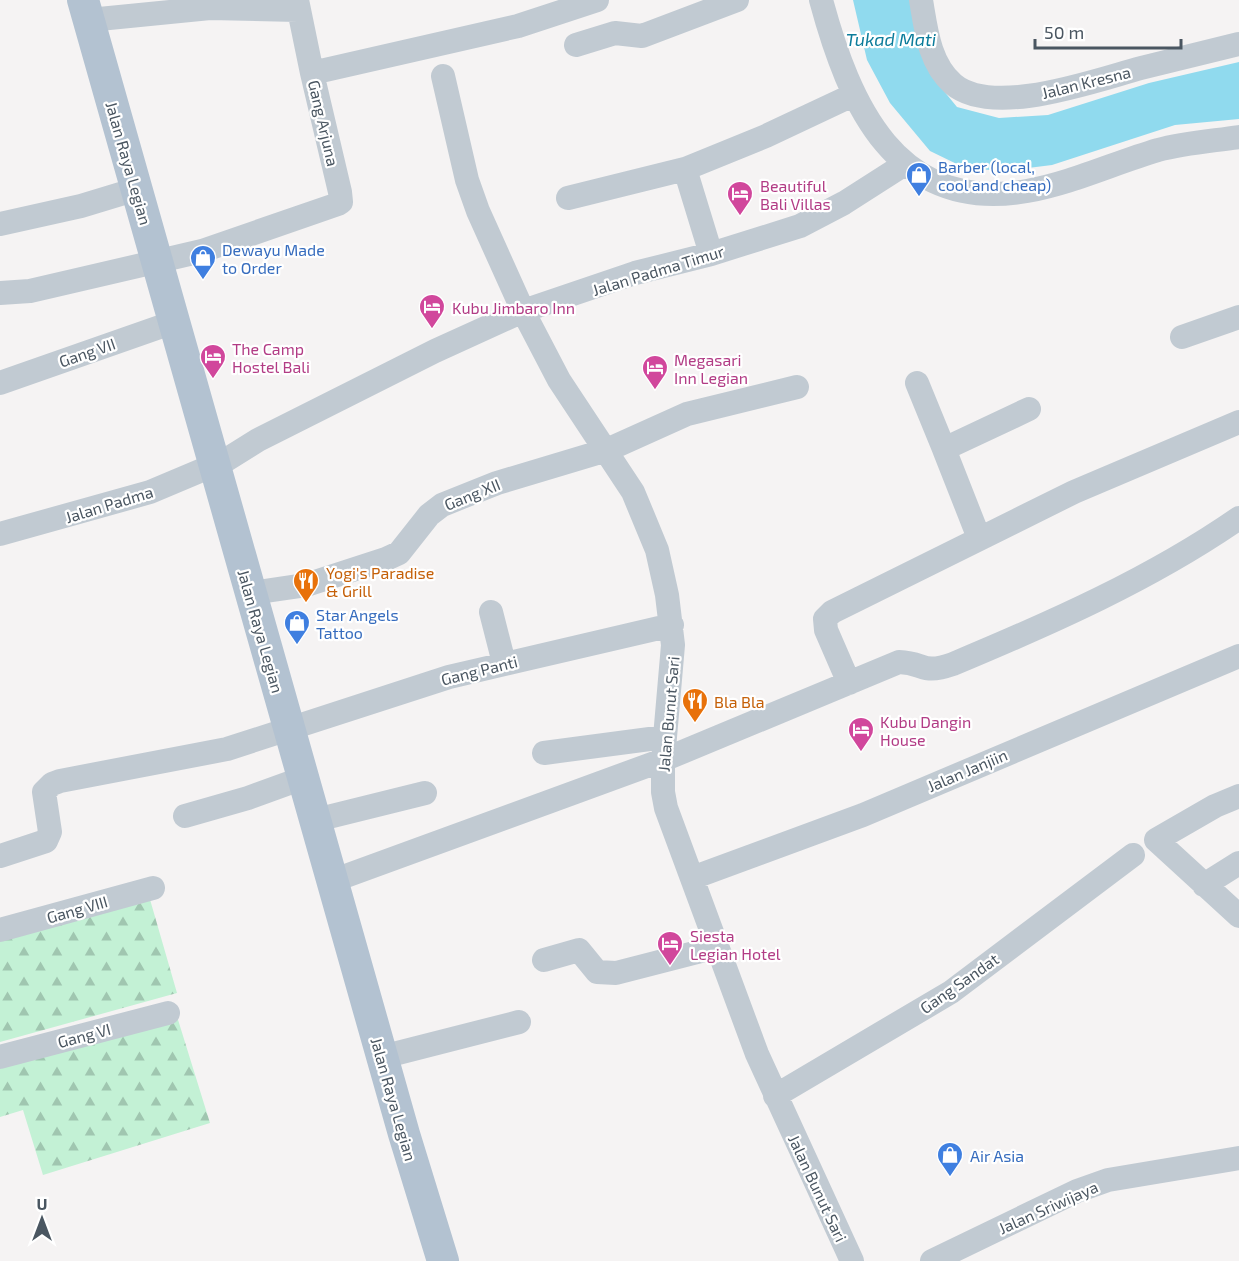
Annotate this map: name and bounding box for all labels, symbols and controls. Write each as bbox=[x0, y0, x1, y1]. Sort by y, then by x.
scale bar bbox=[1035, 12, 1180, 50]
text: 50 m bbox=[1044, 21, 1084, 43]
water label: Tukad Mati bbox=[846, 28, 937, 50]
street label: Jalan Kresna bbox=[1040, 62, 1132, 102]
street label: Gang Arjuna bbox=[304, 78, 343, 168]
street label: Jalan Raya Legian bbox=[102, 99, 156, 227]
place label: Barber (local, cool and cheap) bbox=[938, 157, 1051, 194]
shop icon: Barber (local, cool and cheap) bbox=[904, 160, 934, 198]
place label: Beautiful Bali Villas bbox=[760, 176, 831, 213]
hotel icon: Beautiful Bali Villas bbox=[725, 179, 755, 217]
place label: Dewayu Made to Order bbox=[222, 240, 325, 277]
street label: Jalan Padma Timur bbox=[590, 241, 727, 299]
shop icon: Dewayu Made to Order bbox=[188, 243, 218, 281]
hotel icon: Kubu Jimbaro Inn bbox=[417, 292, 447, 330]
place label: Kubu Jimbaro Inn bbox=[452, 298, 575, 317]
street label: Gang VII bbox=[56, 334, 118, 370]
place label: The Camp Hostel Bali bbox=[232, 339, 310, 376]
hotel icon: The Camp Hostel Bali bbox=[198, 342, 228, 380]
place label: Megasari Inn Legian bbox=[674, 350, 748, 387]
hotel icon: Megasari Inn Legian bbox=[640, 353, 670, 391]
street label: Gang XII bbox=[441, 474, 503, 514]
street label: Jalan Padma bbox=[63, 482, 155, 526]
place label: Yogi's Paradise & Grill bbox=[326, 563, 434, 600]
restaurant icon: Yogi's Paradise & Grill bbox=[291, 566, 321, 604]
street label: Jalan Raya Legian bbox=[234, 567, 288, 695]
place label: Star Angels Tattoo bbox=[316, 605, 399, 642]
shop icon: Star Angels Tattoo bbox=[282, 608, 312, 646]
street label: Gang Panti bbox=[439, 651, 519, 689]
street label: Jalan Bunut Sari bbox=[653, 655, 683, 773]
restaurant icon: Bla Bla bbox=[680, 686, 710, 724]
place label: Bla Bla bbox=[714, 692, 764, 711]
place label: Kubu Dangin House bbox=[880, 712, 971, 749]
hotel icon: Kubu Dangin House bbox=[846, 715, 876, 753]
street label: Jalan Janjiin bbox=[924, 745, 1010, 796]
street label: Gang VIII bbox=[44, 891, 110, 927]
place label: Siesta Legian Hotel bbox=[690, 926, 781, 963]
hotel icon: Siesta Legian Hotel bbox=[655, 929, 685, 967]
street label: Gang Sandat bbox=[916, 949, 1002, 1017]
street label: Gang VI bbox=[55, 1019, 113, 1051]
street label: Jalan Raya Legian bbox=[367, 1035, 421, 1163]
street label: Jalan Bunut Sari bbox=[785, 1131, 851, 1245]
shop icon: Air Asia bbox=[935, 1140, 965, 1178]
place label: Air Asia bbox=[970, 1146, 1024, 1165]
street label: Jalan Sriwijaya bbox=[995, 1177, 1101, 1238]
north arrow bbox=[12, 1189, 72, 1249]
text: U bbox=[37, 1194, 47, 1213]

